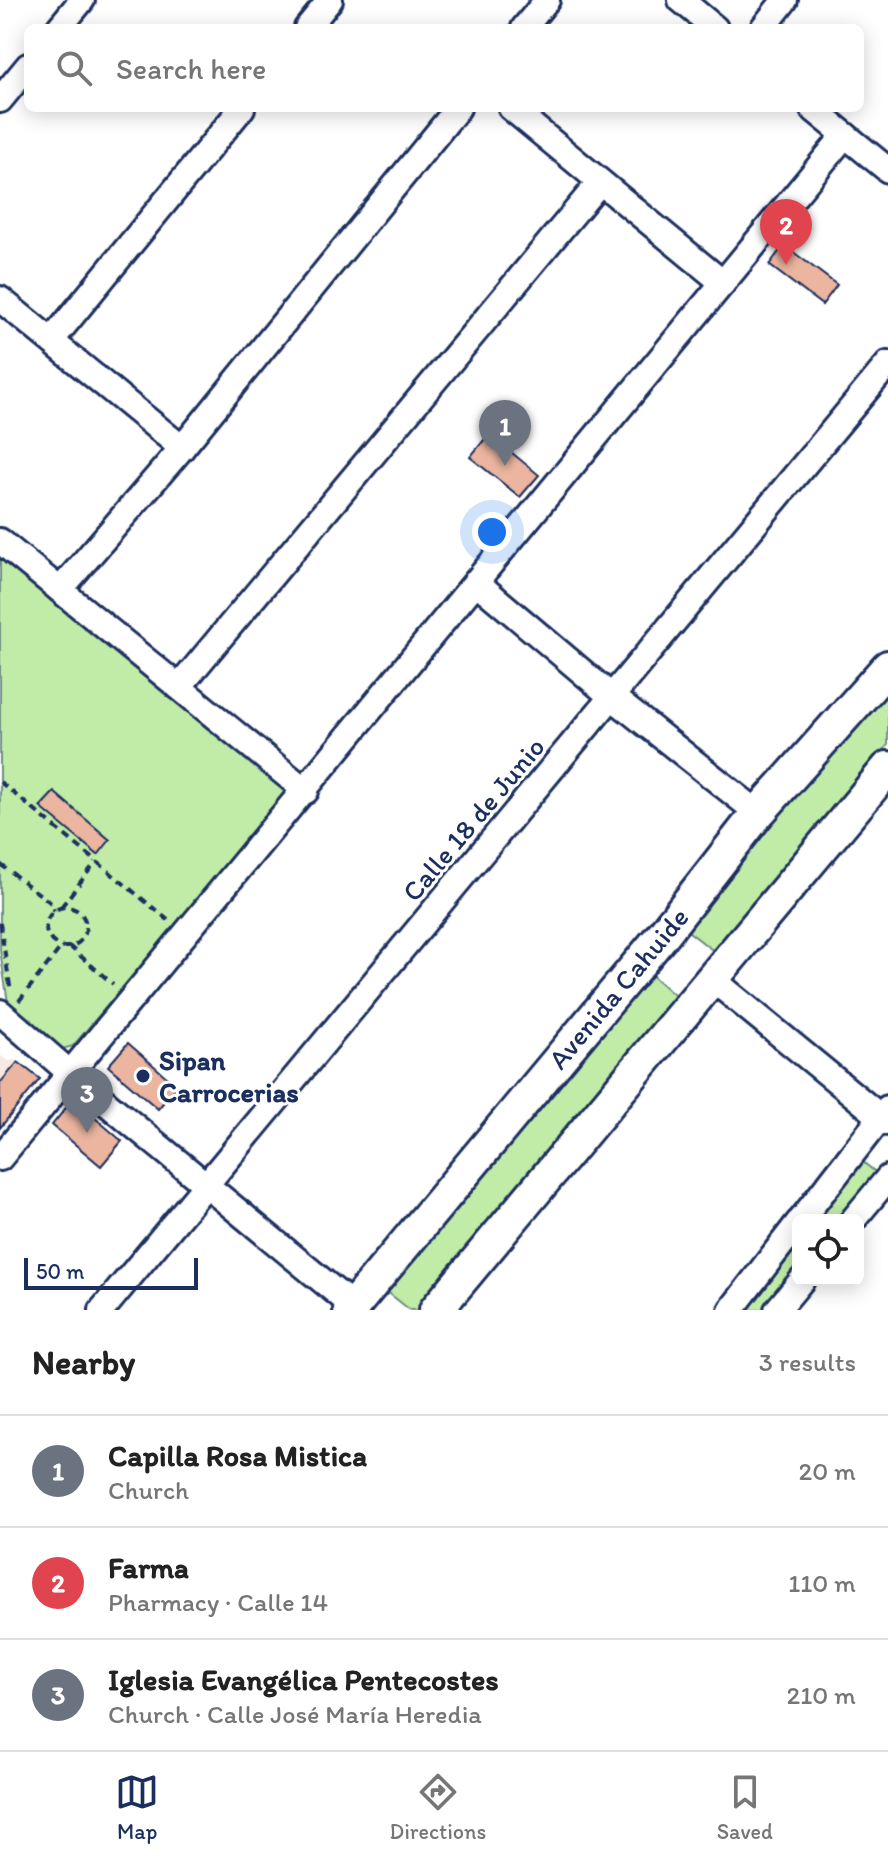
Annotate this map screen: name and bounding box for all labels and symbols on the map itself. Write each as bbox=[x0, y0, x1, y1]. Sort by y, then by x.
pin: 2 bbox=[760, 199, 812, 265]
pin: 1 bbox=[479, 400, 531, 466]
your location bbox=[472, 512, 512, 552]
street label: Calle 18 de Junio bbox=[394, 730, 552, 908]
street label: Avenida Cahuide bbox=[541, 900, 695, 1076]
place label: Sipan Carrocerias bbox=[159, 1043, 299, 1109]
pin: 3 bbox=[61, 1067, 113, 1133]
marker: Sipan Carrocerias bbox=[134, 1067, 152, 1085]
scale bar bbox=[24, 1254, 198, 1290]

